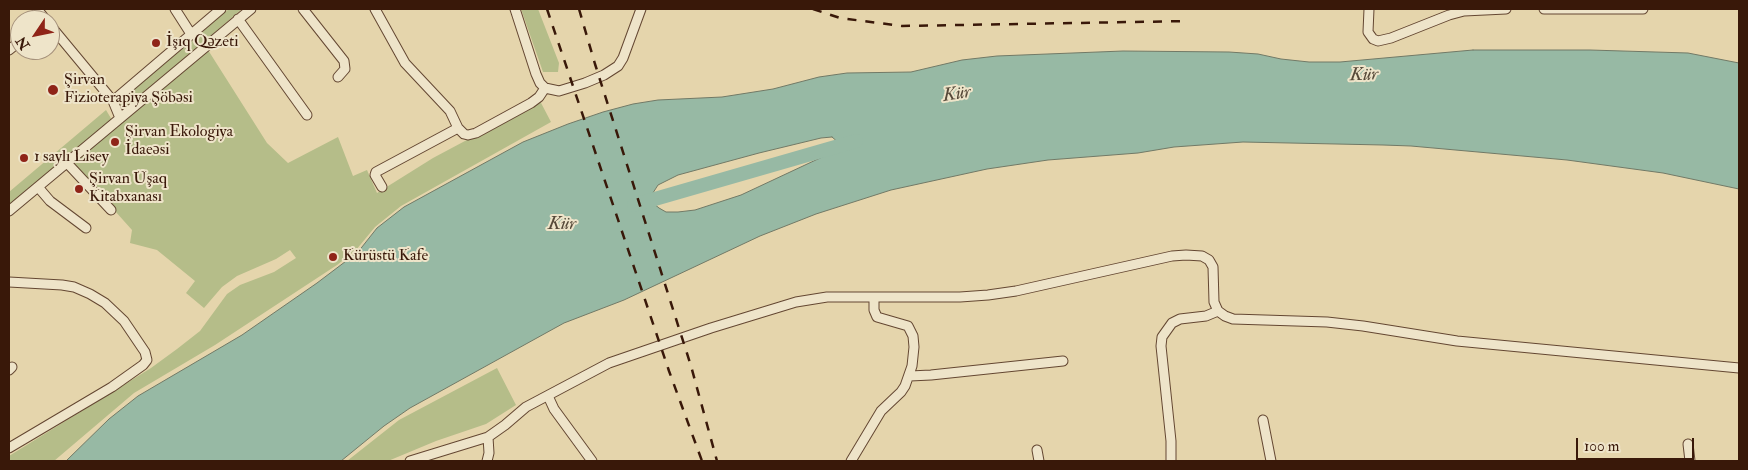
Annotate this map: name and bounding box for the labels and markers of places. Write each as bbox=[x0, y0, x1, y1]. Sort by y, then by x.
place label: İşıq Qəzeti bbox=[166, 33, 238, 53]
marker: İşıq Qəzeti bbox=[150, 37, 162, 49]
place label: Şirvan Fizioterapiya Şöbəsi bbox=[64, 71, 193, 109]
marker: Şirvan Fizioterapiya Şöbəsi bbox=[46, 83, 60, 97]
place label: Şirvan Ekologiya İdaeəsi bbox=[125, 123, 233, 161]
marker: Şirvan Ekologiya İdaeəsi bbox=[109, 136, 121, 148]
place label: 1 saylı Lisey bbox=[34, 148, 109, 168]
marker: 1 saylı Lisey bbox=[18, 152, 30, 164]
place label: Şirvan Uşaq Kitabxanası bbox=[89, 170, 167, 208]
marker: Şirvan Uşaq Kitabxanası bbox=[73, 183, 85, 195]
place label: Kürüstü Kafe bbox=[343, 247, 428, 267]
marker: Kürüstü Kafe bbox=[327, 251, 339, 263]

